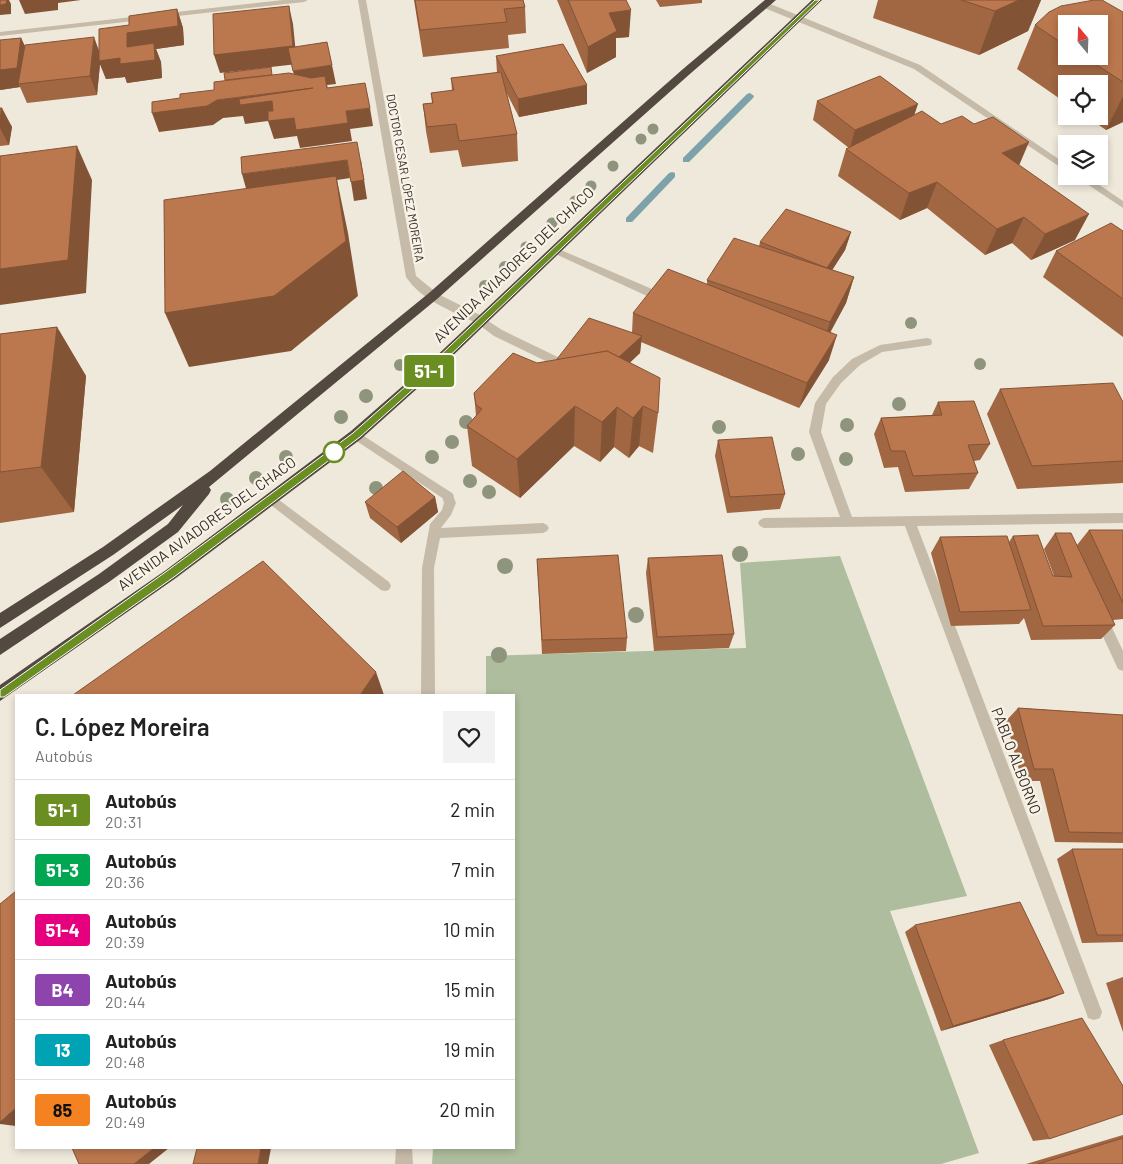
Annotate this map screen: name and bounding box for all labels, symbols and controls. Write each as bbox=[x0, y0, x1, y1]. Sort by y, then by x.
north arrow bbox=[1058, 15, 1108, 65]
map controls bbox=[1058, 15, 1108, 185]
button: locate bbox=[1058, 75, 1108, 125]
street label: DOCTOR CESAR LÓPEZ MOREIRA bbox=[384, 93, 428, 263]
button: layers bbox=[1058, 135, 1108, 185]
street label: AVENIDA AVIADORES DEL CHACO bbox=[429, 183, 597, 346]
line badge: 51-1 bbox=[394, 355, 464, 387]
text: 51-1 bbox=[414, 360, 444, 382]
unlabelled marker bbox=[323, 441, 345, 463]
street label: AVENIDA AVIADORES DEL CHACO bbox=[114, 452, 299, 594]
street label: PABLO ALBORNO bbox=[988, 705, 1046, 817]
button: heart bbox=[443, 711, 495, 763]
text: C. López Moreira bbox=[35, 712, 210, 741]
text: Autobús bbox=[35, 746, 93, 765]
text: Autobús bbox=[105, 789, 176, 812]
text: 2 min bbox=[450, 798, 495, 821]
text: 51-1 bbox=[48, 799, 77, 821]
text: 20:31 bbox=[105, 812, 142, 831]
text: Autobús bbox=[105, 849, 176, 872]
text: 7 min bbox=[451, 858, 495, 881]
text: 51-3 bbox=[46, 859, 79, 881]
text: 20:36 bbox=[105, 872, 145, 891]
text: Autobús bbox=[105, 909, 176, 932]
text: 10 min bbox=[443, 918, 495, 941]
text: 51-4 bbox=[45, 919, 80, 941]
text: 20:39 bbox=[105, 932, 145, 951]
text: Autobús bbox=[105, 969, 176, 992]
text: 15 min bbox=[444, 978, 495, 1001]
text: B4 bbox=[51, 979, 74, 1001]
text: 20:44 bbox=[105, 992, 146, 1011]
text: Autobús bbox=[105, 1029, 176, 1052]
text: 19 min bbox=[444, 1038, 495, 1061]
text: 13 bbox=[54, 1039, 71, 1061]
text: 20:48 bbox=[105, 1052, 145, 1071]
text: Autobús bbox=[105, 1089, 176, 1112]
text: 20 min bbox=[439, 1098, 495, 1121]
text: 85 bbox=[53, 1099, 72, 1121]
text: 20:49 bbox=[105, 1112, 145, 1131]

